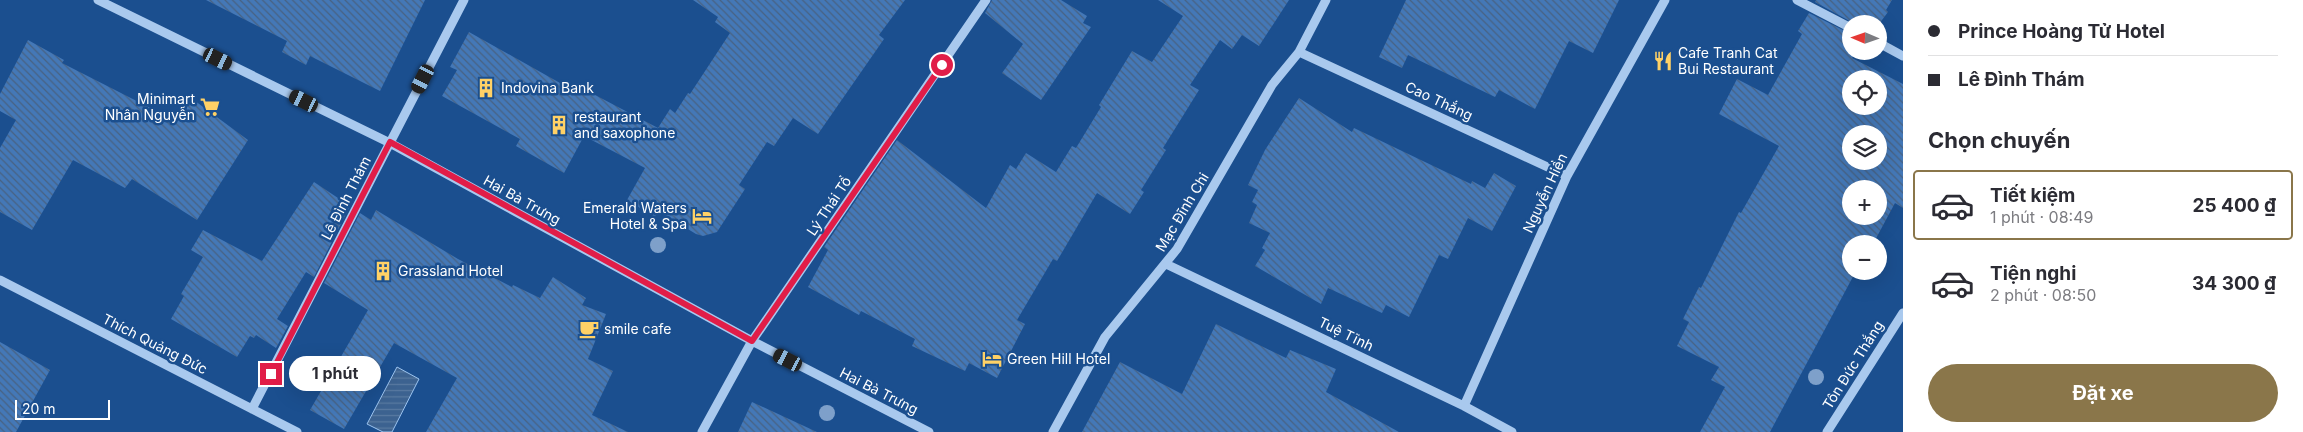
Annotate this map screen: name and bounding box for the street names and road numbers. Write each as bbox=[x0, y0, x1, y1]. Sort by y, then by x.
street label: Cao Thắng bbox=[1403, 78, 1476, 124]
street label: Nguyễn Hiền bbox=[1519, 150, 1570, 235]
street label: Lê Đình Thám bbox=[317, 153, 374, 242]
street label: Mạc Đĩnh Chi bbox=[1151, 169, 1212, 254]
street label: Hai Bà Trưng bbox=[481, 171, 564, 228]
street label: Lý Thái Tổ bbox=[803, 173, 855, 239]
street label: Thích Quảng Đức bbox=[100, 310, 210, 377]
street label: Tuệ Tĩnh bbox=[1316, 313, 1377, 354]
street label: Tôn Đức Thắng bbox=[1819, 317, 1887, 412]
street label: Hai Bà Trưng bbox=[837, 364, 921, 418]

